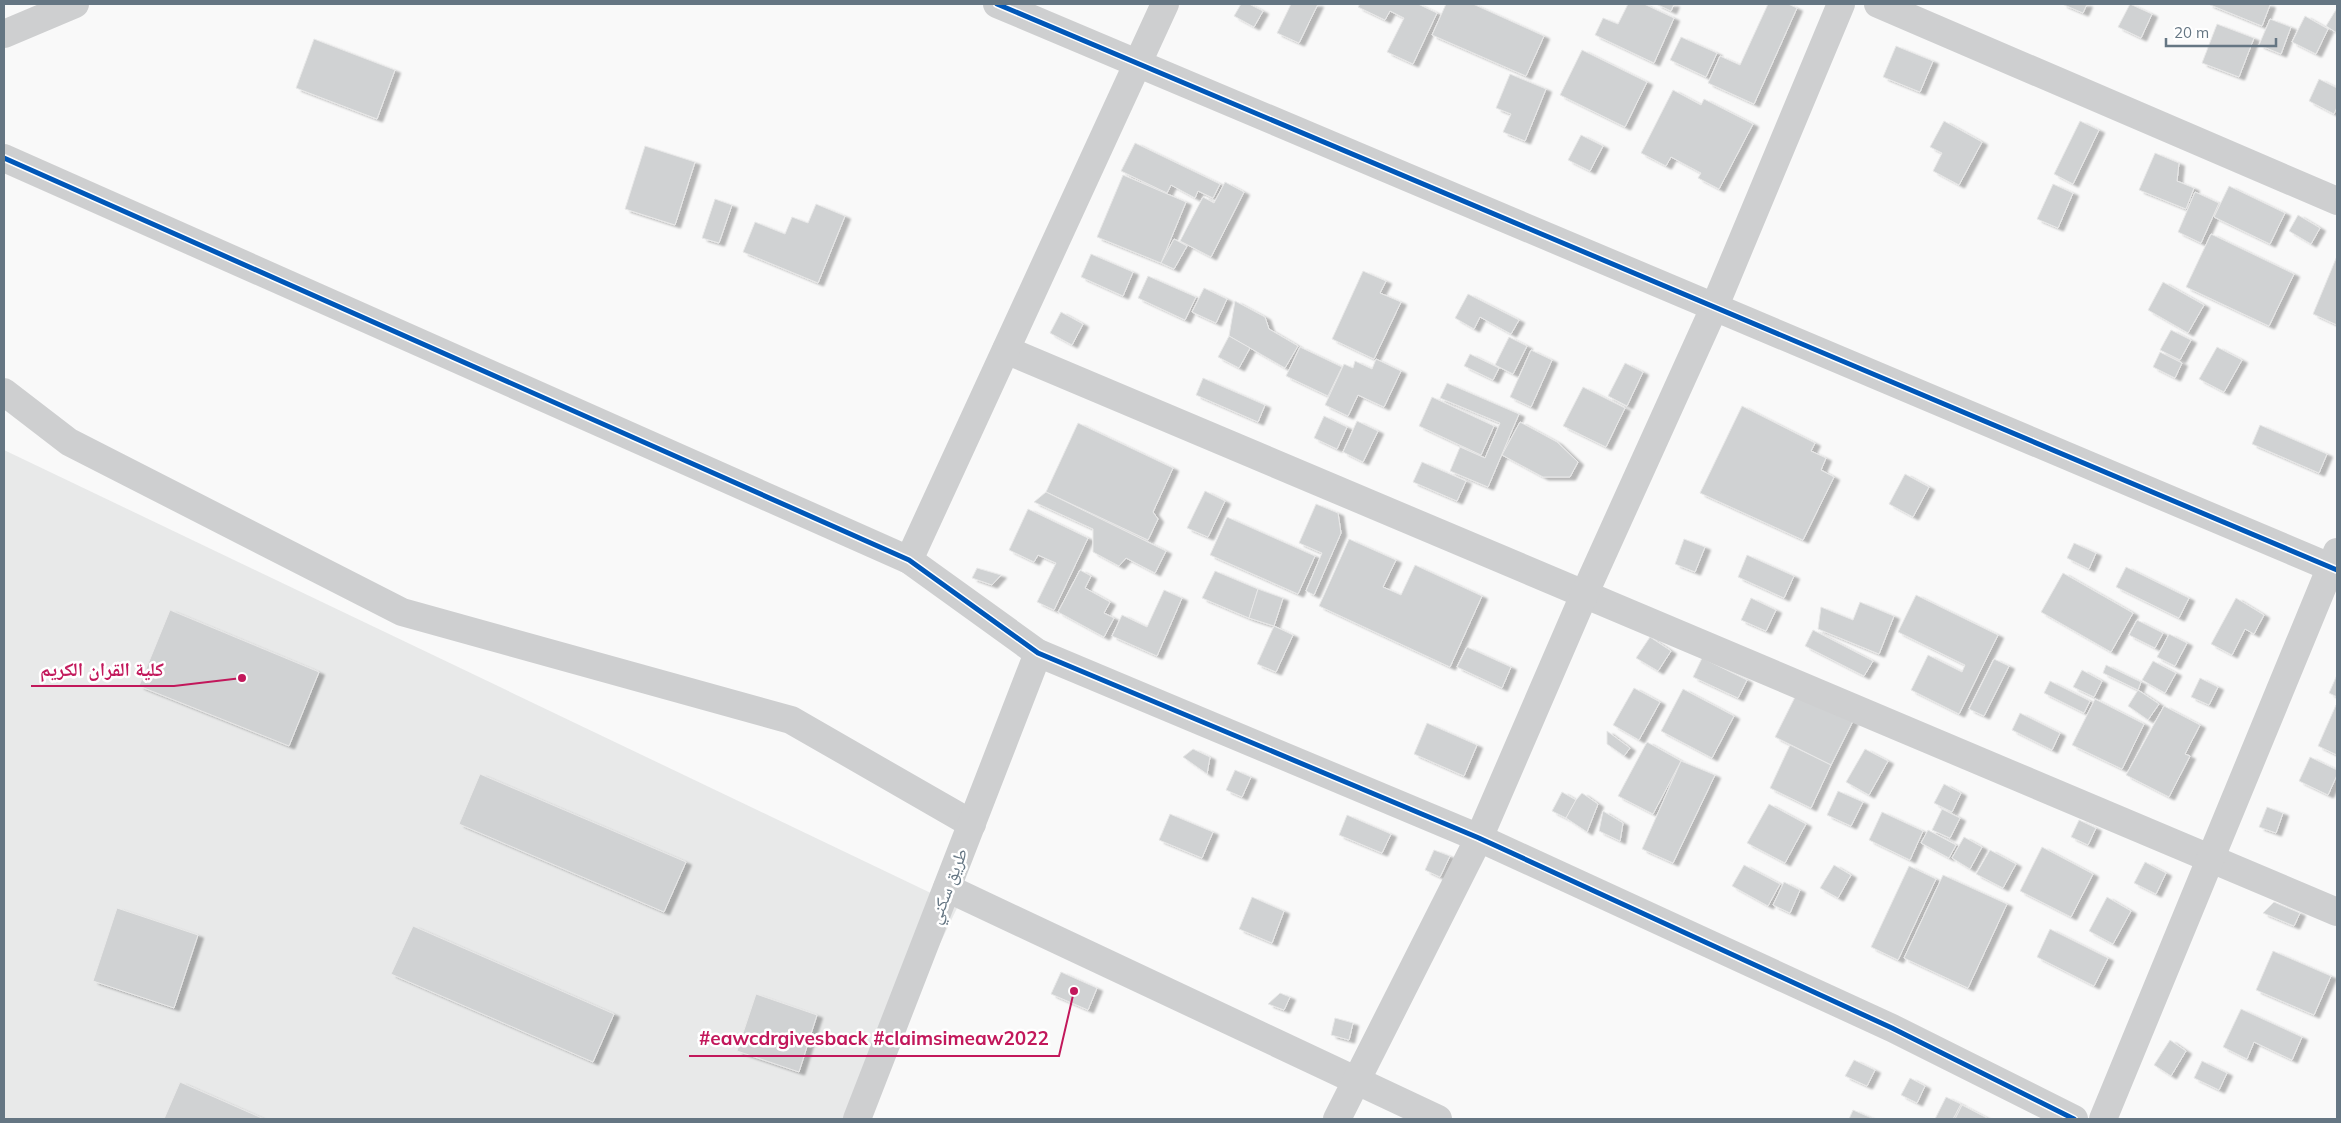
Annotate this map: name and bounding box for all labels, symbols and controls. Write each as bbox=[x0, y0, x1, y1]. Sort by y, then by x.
scale bar bbox=[2166, 15, 2276, 47]
text: 20 m bbox=[2174, 23, 2209, 42]
callout: كلية القران الكريم bbox=[31, 652, 174, 686]
text: كلية القران الكريم bbox=[40, 657, 165, 682]
street label: طريق سكني bbox=[923, 845, 976, 928]
callout: #eawcdrgivesback #claimsimeaw2022 bbox=[689, 1022, 1059, 1056]
text: #eawcdrgivesback #claimsimeaw2022 bbox=[699, 1026, 1049, 1050]

